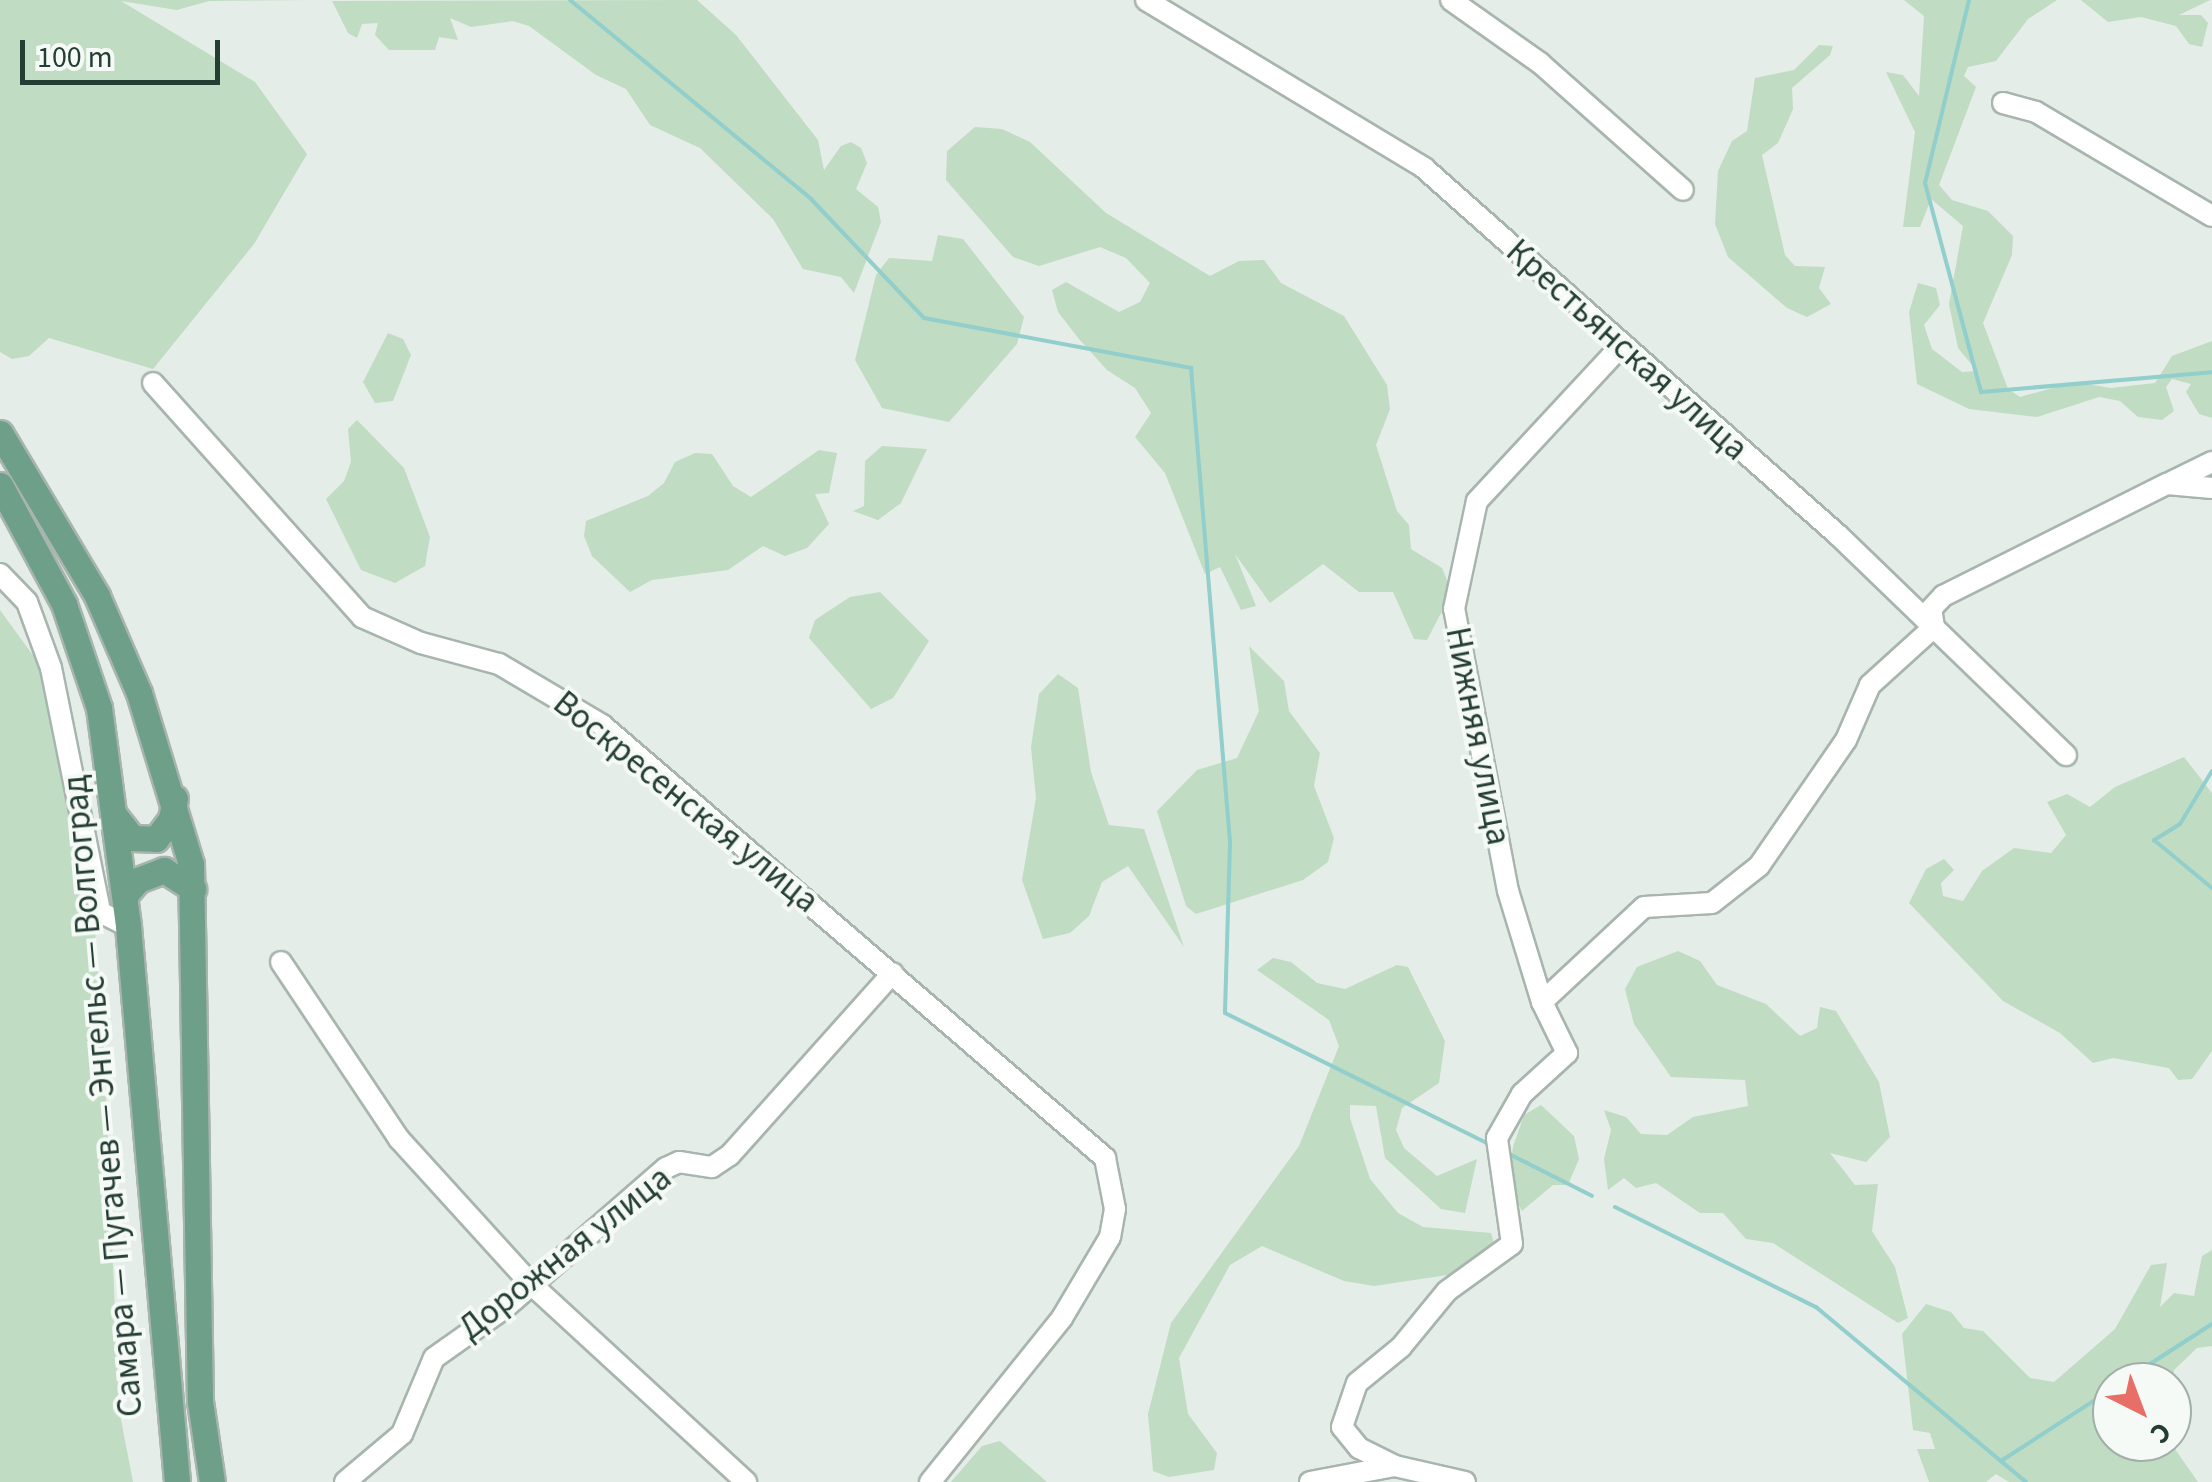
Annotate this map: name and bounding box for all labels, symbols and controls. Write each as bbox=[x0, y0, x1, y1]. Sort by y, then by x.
scale bar bbox=[25, 20, 225, 82]
text: 100 m bbox=[37, 36, 113, 79]
street label: Крестьянская улица bbox=[1498, 230, 1756, 470]
street label: Нижняя улица bbox=[1436, 623, 1520, 849]
street label: Воскресенская улица bbox=[545, 682, 827, 922]
street label: Самара — Пугачев — Энгельс — Волгоград bbox=[54, 773, 152, 1419]
street label: Дорожная улица bbox=[450, 1157, 680, 1349]
north arrow bbox=[2092, 1362, 2192, 1462]
text: С bbox=[2141, 1412, 2180, 1453]

